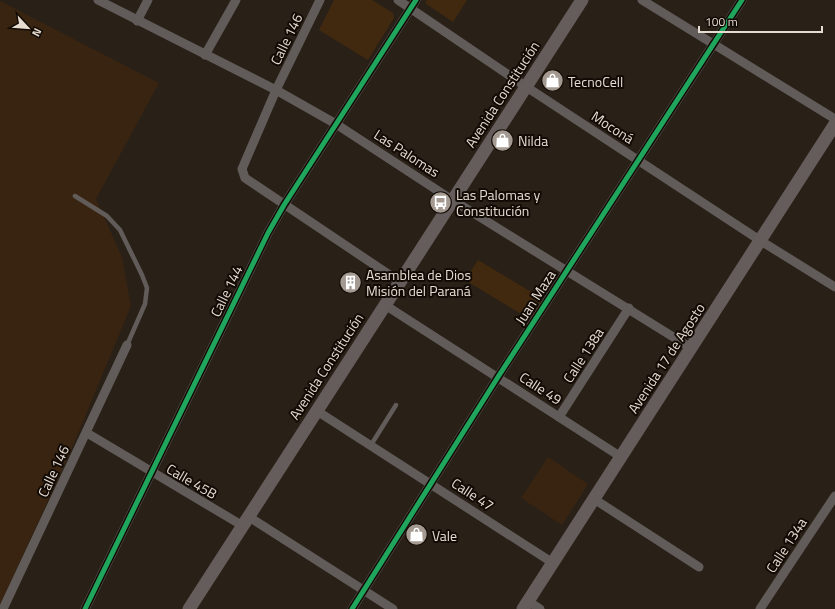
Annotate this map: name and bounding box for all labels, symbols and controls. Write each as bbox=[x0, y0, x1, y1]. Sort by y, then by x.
north arrow bbox=[8, 8, 48, 48]
scale bar bbox=[699, 8, 822, 34]
street label: Calle 146 bbox=[265, 10, 308, 68]
text: 100 m bbox=[705, 12, 738, 31]
text: N bbox=[28, 25, 46, 39]
street label: Avenida Constitución bbox=[460, 37, 544, 151]
shop icon: TecnoCell bbox=[539, 68, 565, 94]
place label: TecnoCell bbox=[568, 71, 623, 92]
street label: Moconá bbox=[588, 105, 638, 149]
street label: Las Palomas bbox=[370, 124, 444, 182]
shop icon: Nilda bbox=[489, 127, 515, 153]
place label: Nilda bbox=[518, 130, 548, 151]
place label: Las Palomas y Constitución bbox=[456, 184, 540, 221]
bus stop icon: Las Palomas y Constitución bbox=[428, 189, 454, 215]
street label: Calle 144 bbox=[205, 262, 248, 320]
place label: Asamblea de Dios Misión del Paraná bbox=[366, 264, 471, 301]
street label: Juan Maza bbox=[510, 266, 560, 328]
building icon: Asamblea de Dios Misión del Paraná bbox=[338, 269, 364, 295]
street label: Avenida 17 de Agosto bbox=[622, 299, 710, 417]
street label: Avenida Constitución bbox=[284, 309, 368, 423]
street label: Calle 138a bbox=[557, 323, 609, 387]
street label: Calle 49 bbox=[516, 366, 567, 410]
street label: Calle 146 bbox=[32, 442, 74, 500]
street label: Calle 45B bbox=[163, 458, 221, 504]
street label: Calle 47 bbox=[448, 472, 498, 516]
street label: Calle 134a bbox=[760, 513, 812, 577]
shop icon: Vale bbox=[404, 522, 430, 548]
place label: Vale bbox=[432, 525, 457, 546]

